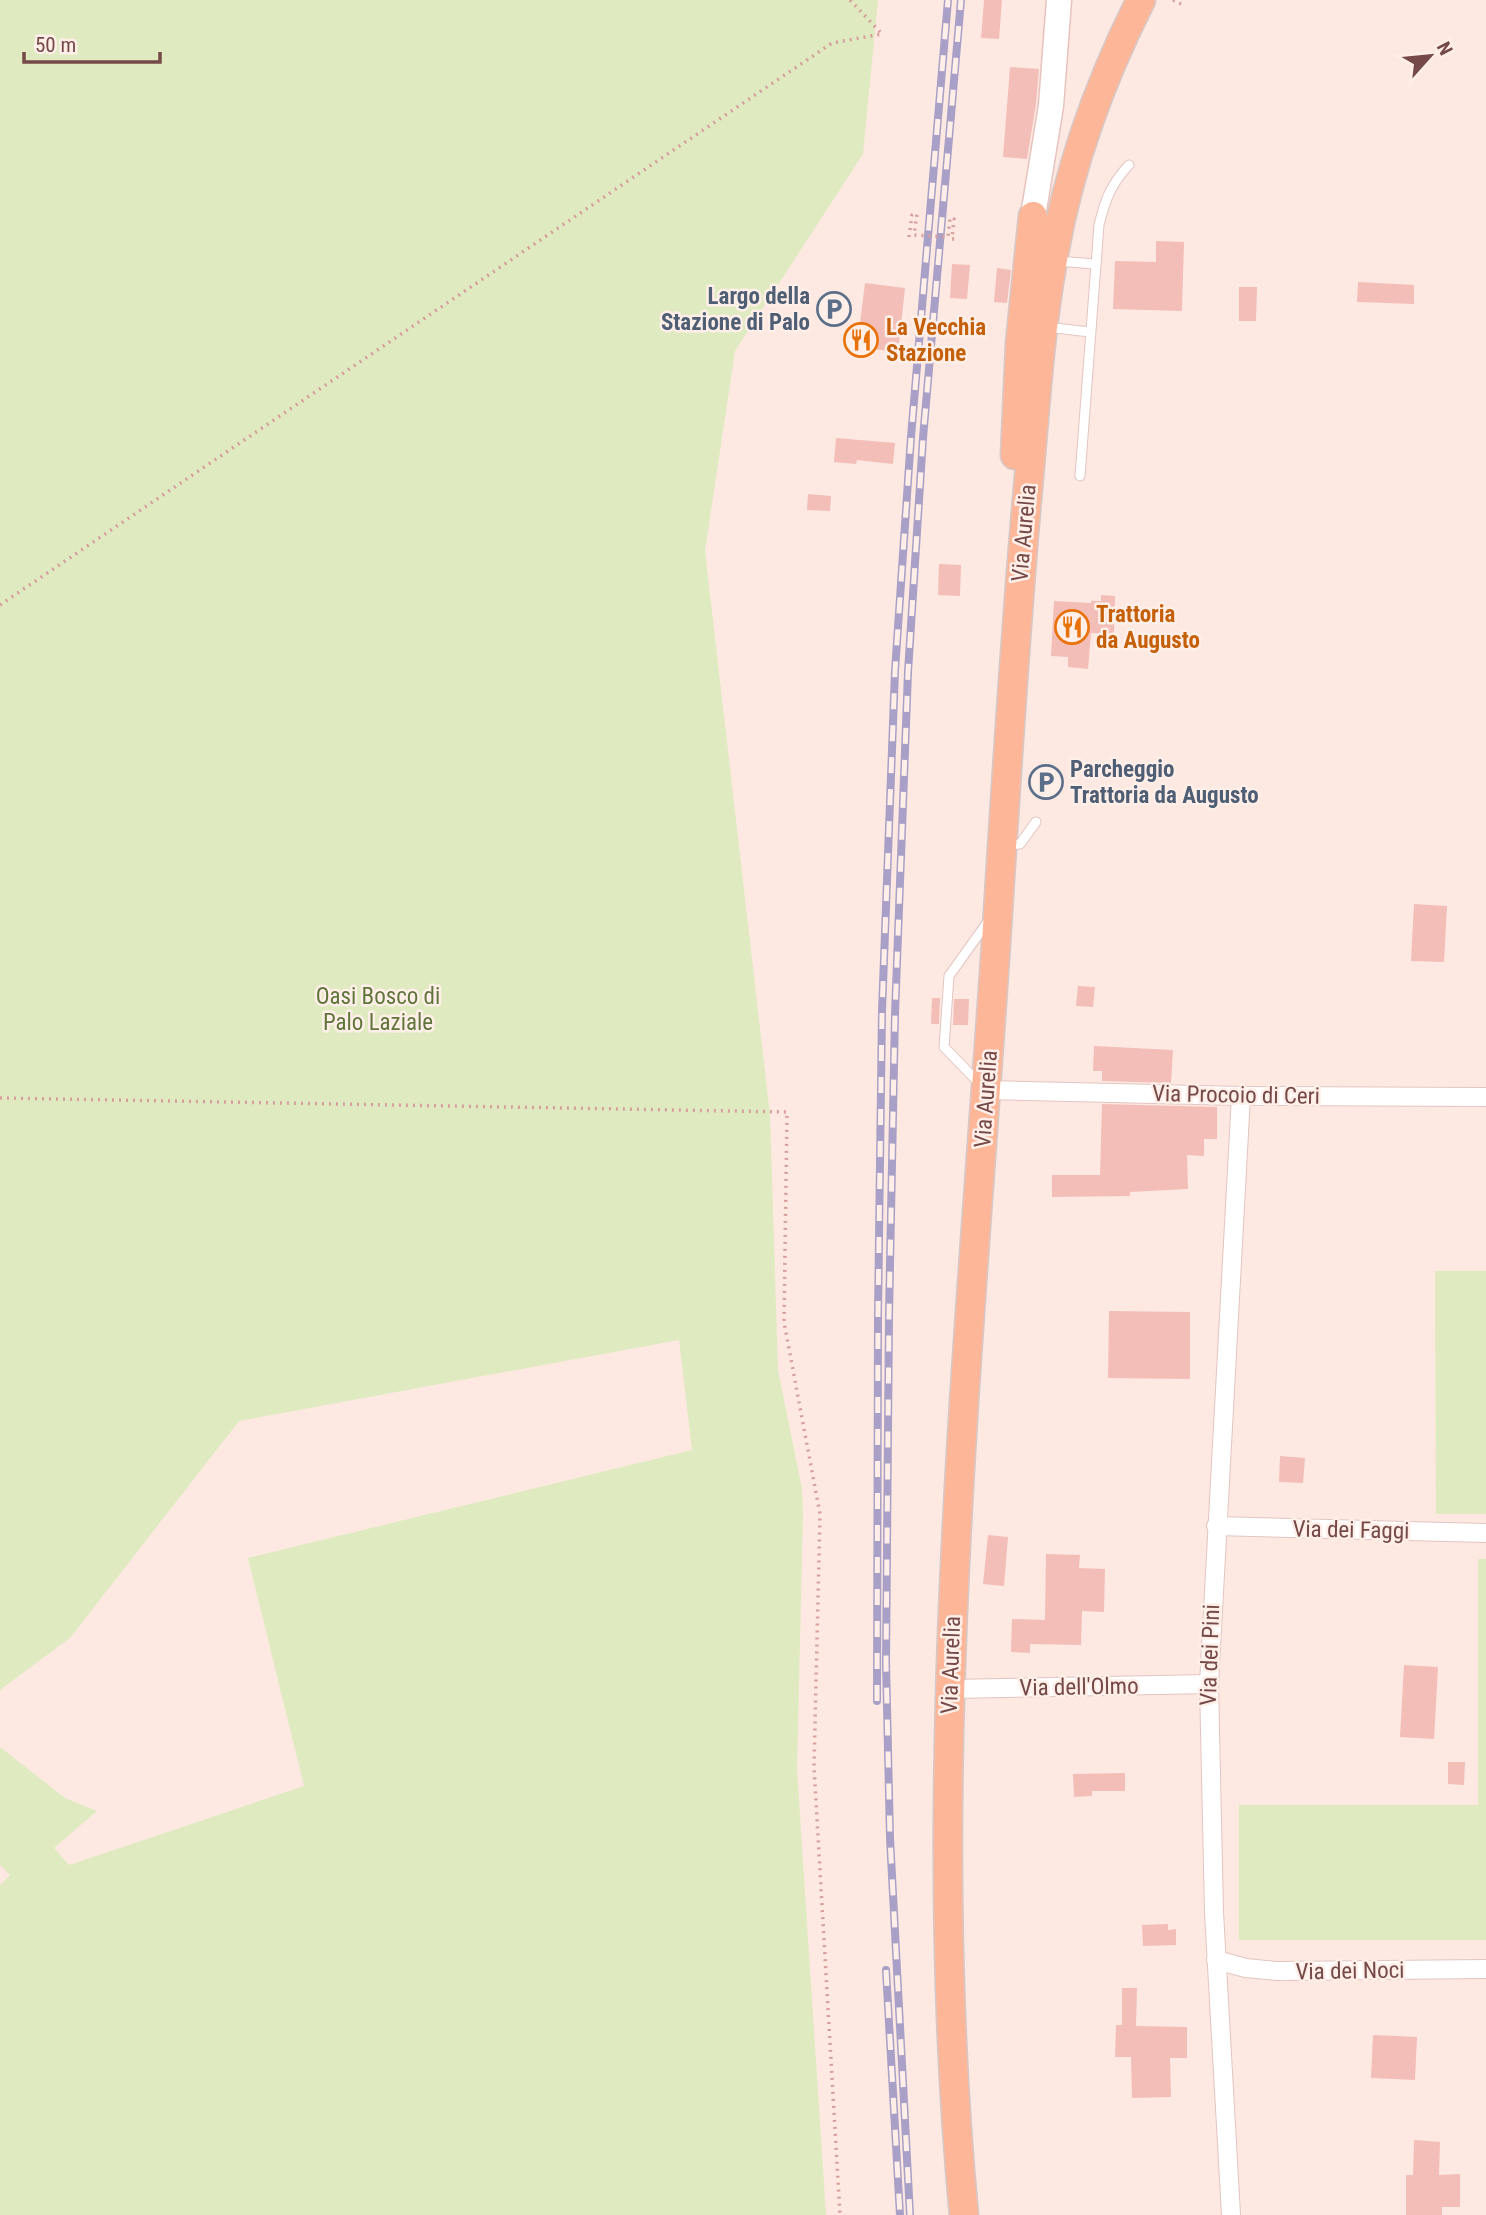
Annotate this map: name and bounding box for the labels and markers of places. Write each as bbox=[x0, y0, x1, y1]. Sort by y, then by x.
place label: Largo della Stazione di Palo bbox=[661, 283, 810, 336]
parking icon: Largo della Stazione di Palo bbox=[815, 290, 853, 328]
place label: La Vecchia Stazione bbox=[886, 314, 986, 367]
restaurant icon: La Vecchia Stazione bbox=[842, 321, 880, 359]
place label: Trattoria da Augusto bbox=[1096, 601, 1200, 654]
restaurant icon: Trattoria da Augusto bbox=[1053, 608, 1091, 646]
place label: Parcheggio Trattoria da Augusto bbox=[1070, 756, 1259, 809]
parking icon: Parcheggio Trattoria da Augusto bbox=[1027, 763, 1065, 801]

